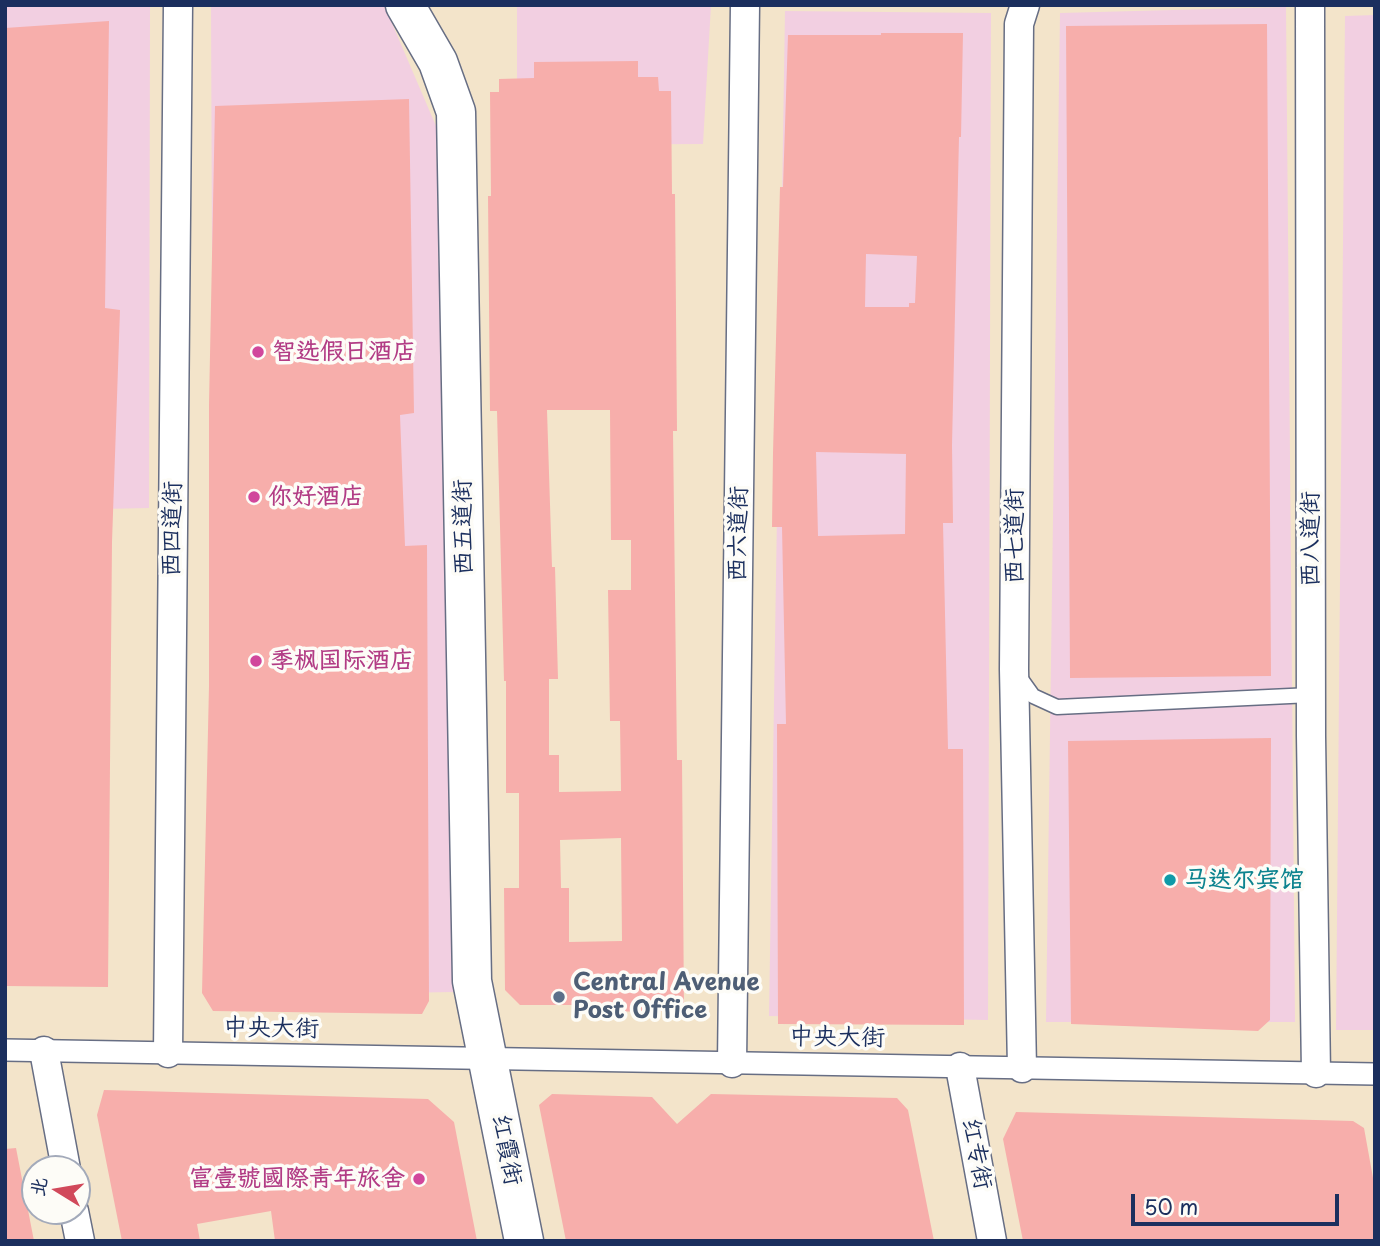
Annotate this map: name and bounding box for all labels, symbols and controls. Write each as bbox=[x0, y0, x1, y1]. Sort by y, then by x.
place label: 智选假日酒店 bbox=[272, 338, 416, 366]
marker: 智选假日酒店 bbox=[250, 344, 266, 360]
street label: 西五道街 bbox=[449, 479, 479, 575]
street label: 西四道街 bbox=[158, 481, 188, 577]
place label: 你好酒店 bbox=[268, 483, 364, 511]
street label: 西六道街 bbox=[724, 486, 754, 582]
street label: 西七道街 bbox=[1001, 488, 1029, 584]
marker: 你好酒店 bbox=[246, 489, 262, 505]
street label: 西八道街 bbox=[1297, 491, 1325, 587]
place label: 季枫国际酒店 bbox=[270, 647, 414, 675]
marker: 季枫国际酒店 bbox=[248, 653, 264, 669]
place label: 马迭尔宾馆 bbox=[1184, 866, 1304, 894]
marker: 马迭尔宾馆 bbox=[1162, 872, 1178, 888]
place label: Central Avenue Post Office bbox=[573, 969, 760, 1025]
marker: Central Avenue Post Office bbox=[551, 989, 567, 1005]
street label: 中央大街 bbox=[223, 1014, 319, 1044]
street label: 中央大街 bbox=[789, 1023, 885, 1053]
street label: 红霞街 bbox=[485, 1112, 527, 1188]
street label: 红专街 bbox=[955, 1116, 997, 1192]
north arrow bbox=[21, 1155, 91, 1225]
place label: 富壹號國際青年旅舍 bbox=[189, 1165, 405, 1193]
marker: 富壹號國際青年旅舍 bbox=[411, 1171, 427, 1187]
text: 北 bbox=[22, 1174, 53, 1198]
scale bar bbox=[1135, 1180, 1343, 1224]
text: 50 m bbox=[1144, 1190, 1198, 1222]

